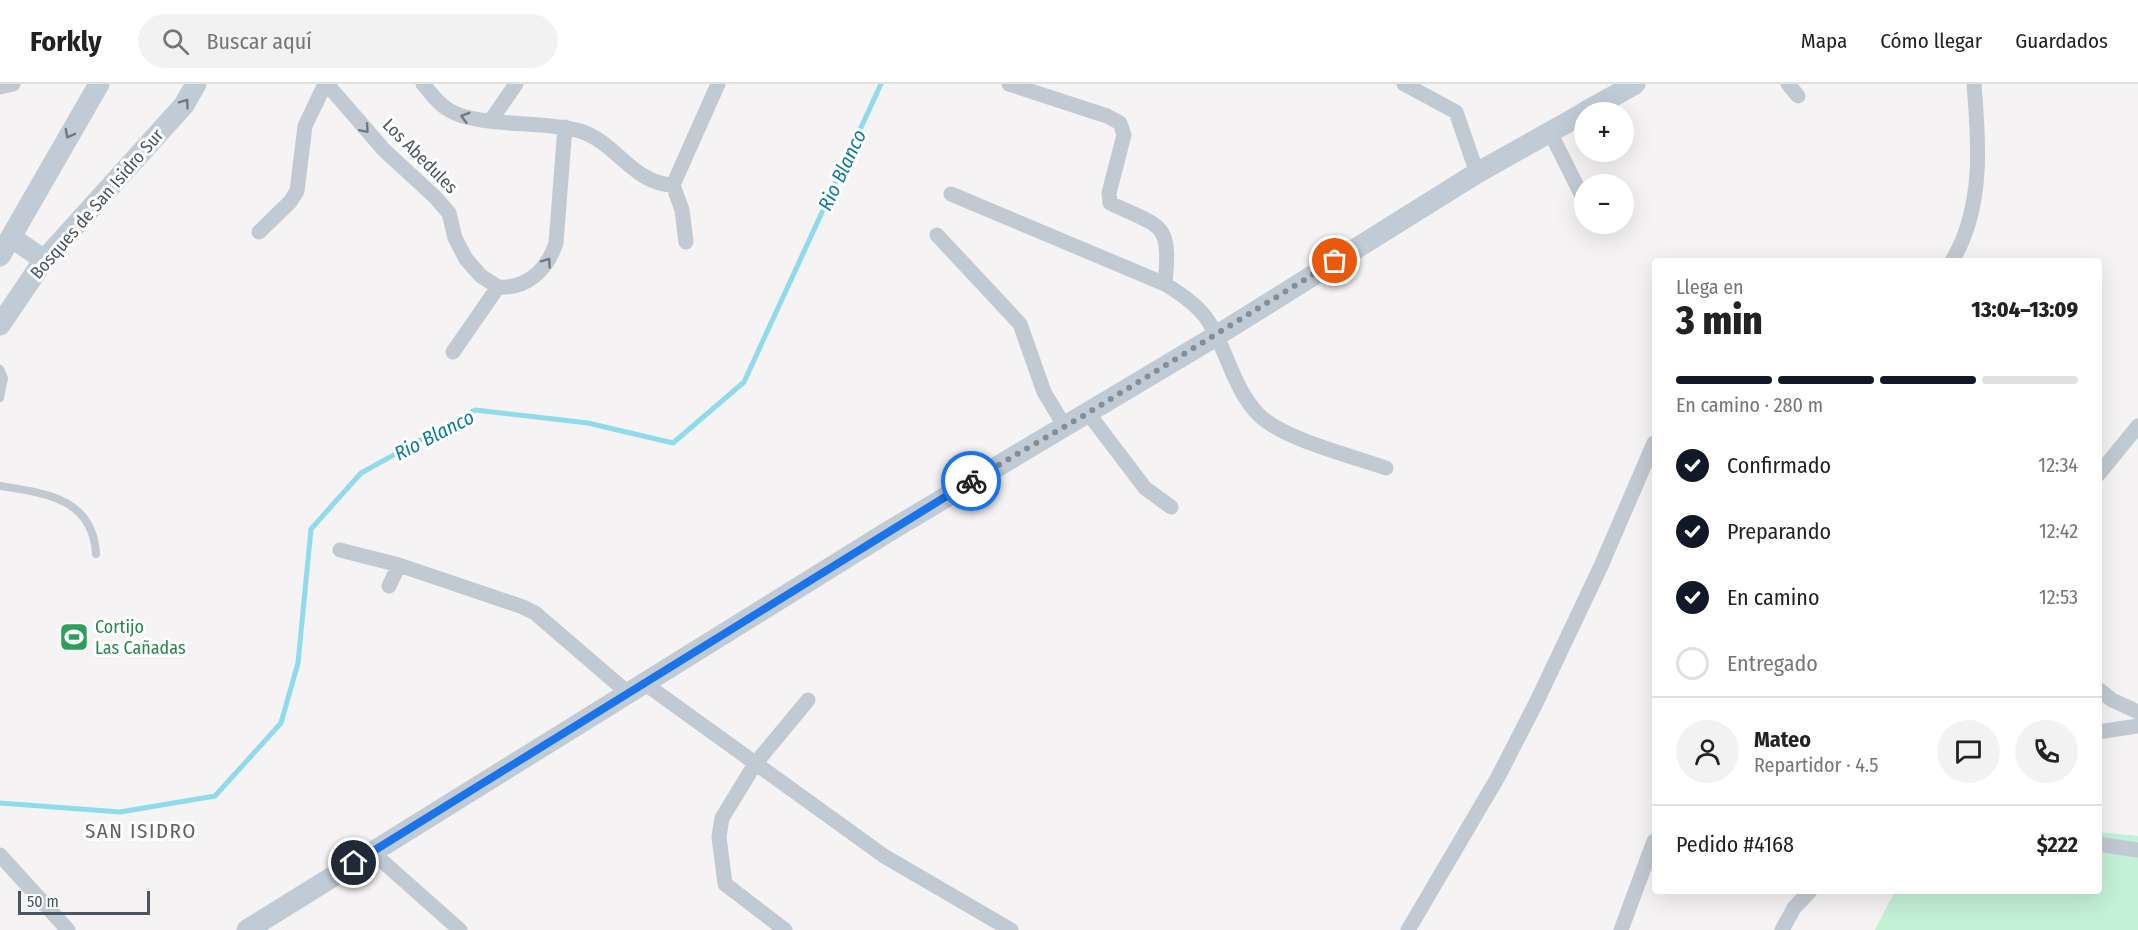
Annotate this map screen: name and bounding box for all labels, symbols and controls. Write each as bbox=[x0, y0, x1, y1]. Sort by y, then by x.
search box bbox=[138, 14, 558, 68]
text: Forkly bbox=[30, 25, 102, 58]
icon: search bbox=[159, 25, 192, 58]
text: Buscar aquí bbox=[207, 28, 312, 55]
text: Mapa bbox=[1801, 28, 1847, 54]
text: Cómo llegar bbox=[1880, 28, 1982, 54]
text: Guardados bbox=[2015, 28, 2108, 54]
one-way arrow bbox=[178, 99, 189, 110]
map controls bbox=[1574, 102, 1634, 234]
button: + bbox=[1574, 102, 1634, 162]
one-way arrow bbox=[460, 111, 470, 124]
street label: Los Abedules bbox=[378, 114, 462, 198]
one-way arrow bbox=[357, 122, 368, 133]
street label: Bosques de San Isidro Sur bbox=[26, 124, 169, 284]
water label: Rio Blanco bbox=[813, 126, 871, 214]
one-way arrow bbox=[65, 128, 76, 139]
button: − bbox=[1574, 174, 1634, 234]
pin bbox=[1309, 235, 1360, 286]
icon: bag bbox=[1318, 244, 1351, 277]
one-way arrow bbox=[540, 258, 551, 269]
text: Llega en bbox=[1676, 275, 1744, 299]
text: 13:04–13:09 bbox=[1971, 296, 2078, 323]
text: 3 min bbox=[1676, 298, 1763, 344]
text: En camino · 280 m bbox=[1676, 393, 1823, 417]
water label: Rio Blanco bbox=[390, 405, 478, 465]
icon: check bbox=[1676, 449, 1709, 482]
courier bbox=[941, 451, 1001, 511]
text: Confirmado bbox=[1727, 452, 1831, 479]
text: 12:34 bbox=[2038, 453, 2078, 477]
icon: bike bbox=[955, 465, 988, 498]
icon: check bbox=[1676, 515, 1709, 548]
text: Preparando bbox=[1727, 518, 1831, 545]
text: 12:42 bbox=[2039, 519, 2078, 543]
icon: check bbox=[1676, 581, 1709, 614]
text: En camino bbox=[1727, 584, 1819, 611]
text: 12:53 bbox=[2039, 585, 2078, 609]
place label: Cortijo Las Cañadas bbox=[95, 616, 186, 659]
sports icon: Cortijo Las Cañadas bbox=[58, 621, 90, 653]
text: Entregado bbox=[1727, 650, 1818, 677]
button: person bbox=[1676, 720, 1739, 783]
button: chat bbox=[1937, 720, 2000, 783]
button: phone bbox=[2015, 720, 2078, 783]
text: Mateo bbox=[1754, 726, 1811, 753]
text: Repartidor · 4.5 bbox=[1754, 753, 1878, 777]
district label: SAN ISIDRO bbox=[85, 818, 197, 844]
text: Pedido #4168 bbox=[1676, 831, 1794, 858]
text: $222 bbox=[2037, 831, 2078, 858]
pin bbox=[328, 837, 379, 888]
icon: home bbox=[337, 846, 370, 879]
scale bar bbox=[18, 888, 150, 916]
text: 50 m bbox=[27, 892, 59, 911]

